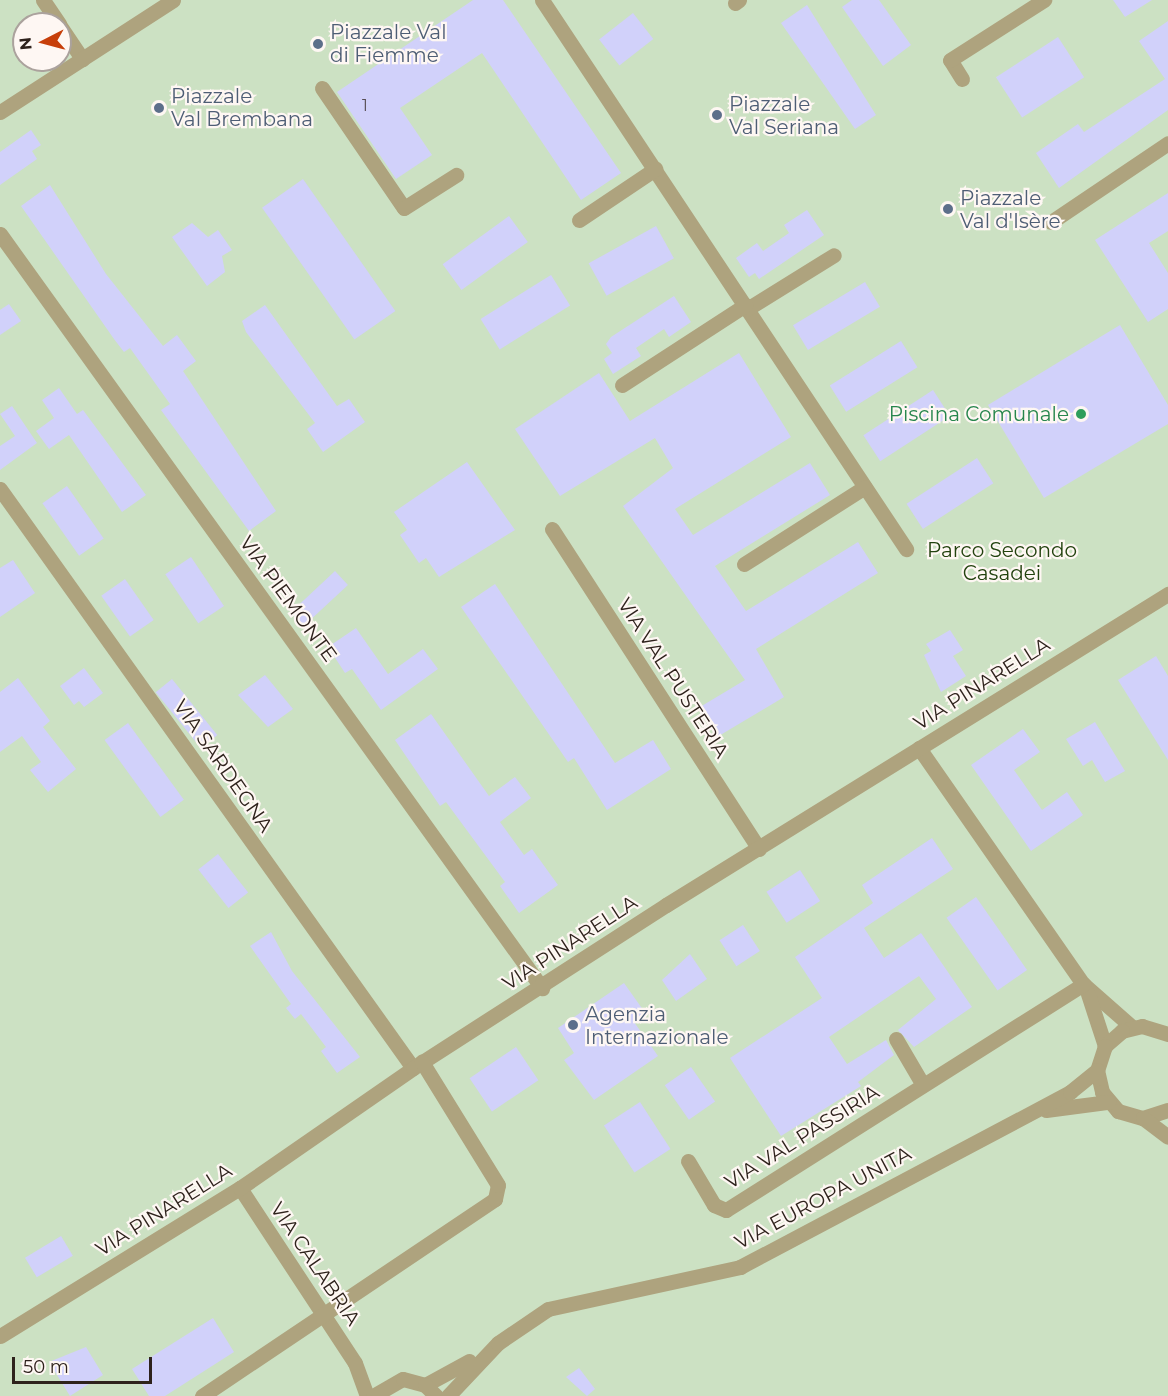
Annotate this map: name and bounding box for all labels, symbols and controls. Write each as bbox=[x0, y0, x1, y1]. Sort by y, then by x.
north arrow bbox=[12, 12, 72, 72]
place label: Piazzale Val di Fiemme bbox=[330, 20, 447, 67]
text: N bbox=[15, 36, 36, 51]
marker: Piazzale Val di Fiemme bbox=[311, 37, 325, 51]
place label: Piazzale Val Brembana bbox=[171, 84, 313, 131]
place label: Piazzale Val Seriana bbox=[729, 92, 839, 139]
house number: 1 bbox=[362, 96, 368, 116]
marker: Piazzale Val Brembana bbox=[152, 101, 166, 115]
marker: Piazzale Val Seriana bbox=[710, 108, 724, 122]
place label: Piazzale Val d'Isère bbox=[960, 186, 1061, 233]
marker: Piazzale Val d'Isère bbox=[941, 202, 955, 216]
place label: Piscina Comunale bbox=[889, 402, 1069, 426]
marker: Piscina Comunale bbox=[1074, 407, 1088, 421]
street label: VIA PIEMONTE bbox=[234, 531, 342, 667]
park label: Parco Secondo Casadei bbox=[927, 539, 1077, 586]
street label: VIA VAL PUSTERIA bbox=[612, 594, 734, 762]
street label: VIA PINARELLA bbox=[910, 633, 1054, 735]
street label: VIA SARDEGNA bbox=[168, 695, 278, 837]
street label: VIA PINARELLA bbox=[498, 891, 642, 995]
place label: Agenzia Internazionale bbox=[585, 1002, 728, 1049]
marker: Agenzia Internazionale bbox=[566, 1018, 580, 1032]
street label: VIA VAL PASSIRIA bbox=[721, 1080, 883, 1194]
street label: VIA EUROPA UNITA bbox=[731, 1141, 915, 1255]
street label: VIA PINARELLA bbox=[92, 1159, 236, 1261]
street label: VIA CALABRIA bbox=[265, 1198, 365, 1330]
scale bar bbox=[15, 1345, 154, 1383]
text: 50 m bbox=[23, 1356, 69, 1378]

